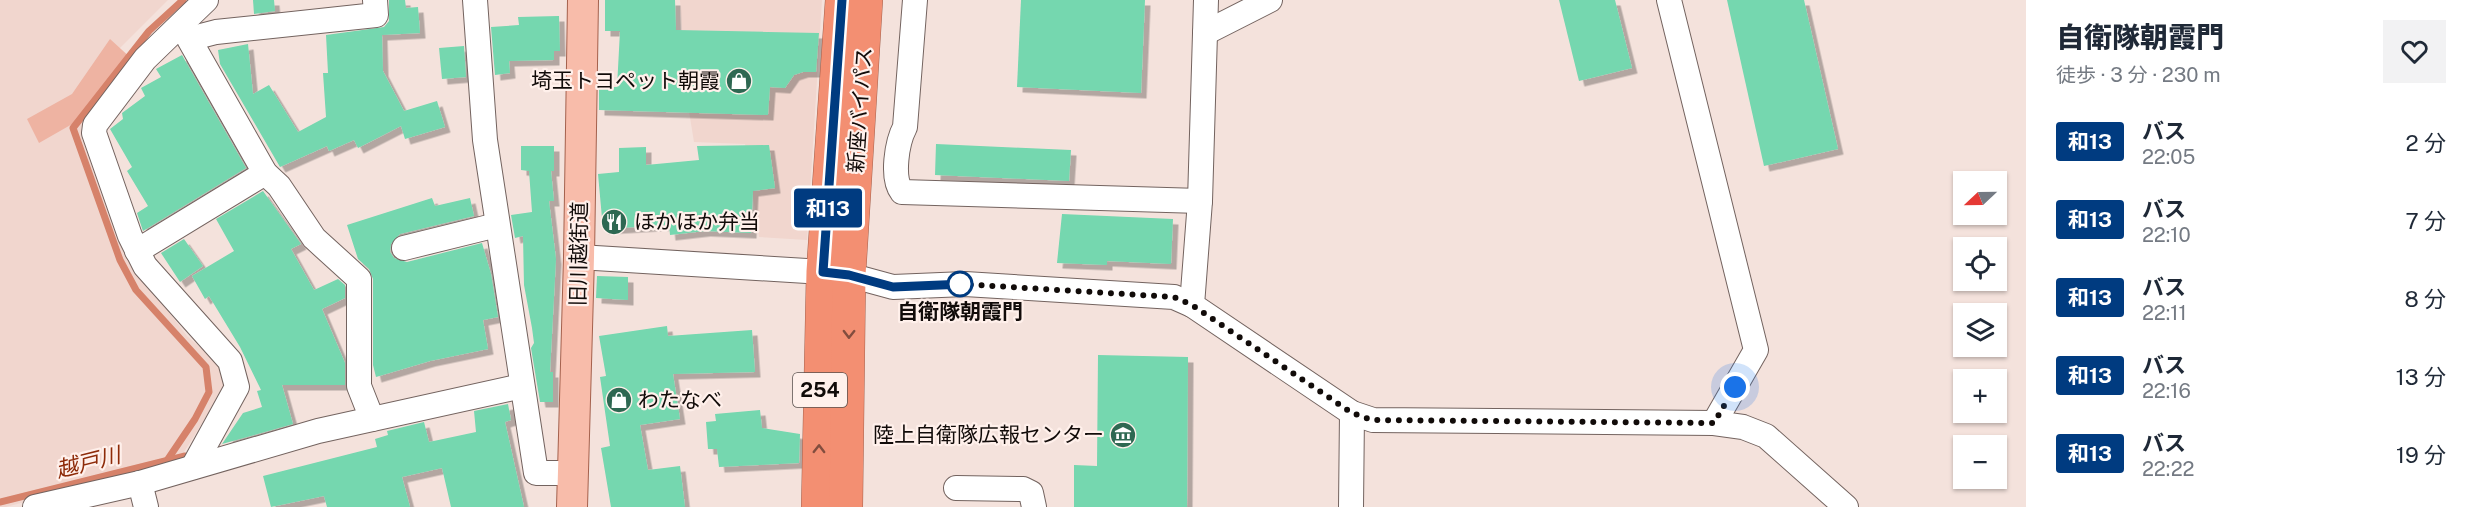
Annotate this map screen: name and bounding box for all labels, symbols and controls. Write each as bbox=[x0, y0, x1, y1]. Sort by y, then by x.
text: 自衛隊朝霞門 bbox=[2056, 20, 2224, 53]
button: heart bbox=[2383, 20, 2446, 83]
street label: 新座バイパス bbox=[843, 46, 876, 173]
text: 徒歩 · 3 分 · 230 m bbox=[2056, 63, 2221, 87]
shop icon: 埼玉トヨペット朝霞 bbox=[724, 66, 754, 96]
place label: 埼玉トヨペット朝霞 bbox=[531, 68, 720, 93]
text: バス bbox=[2142, 118, 2186, 144]
text: 和13 bbox=[2068, 129, 2112, 154]
text: 2 分 bbox=[2406, 130, 2446, 156]
text: 22:05 bbox=[2142, 145, 2195, 169]
north arrow bbox=[1953, 171, 2007, 225]
map controls bbox=[1953, 171, 2007, 489]
line badge: 和13 bbox=[794, 188, 862, 228]
text: 和13 bbox=[806, 196, 850, 221]
text: バス bbox=[2142, 196, 2186, 222]
street label: 旧川越街道 bbox=[565, 201, 592, 307]
restaurant icon: ほかほか弁当 bbox=[599, 207, 629, 237]
text: 和13 bbox=[2068, 207, 2112, 232]
text: 7 分 bbox=[2405, 208, 2446, 234]
place label: ほかほか弁当 bbox=[634, 209, 760, 234]
text: 22:10 bbox=[2142, 223, 2191, 247]
button: locate bbox=[1953, 237, 2007, 291]
marker: 自衛隊朝霞門 bbox=[947, 271, 973, 297]
text: バス bbox=[2142, 274, 2186, 300]
text: 和13 bbox=[2068, 285, 2112, 310]
text: 8 分 bbox=[2404, 286, 2446, 312]
place label: 自衛隊朝霞門 bbox=[897, 299, 1023, 324]
text: 22:11 bbox=[2142, 301, 2187, 325]
button: layers bbox=[1953, 303, 2007, 357]
one-way arrow bbox=[842, 329, 855, 338]
text: バス bbox=[2142, 352, 2186, 378]
text: 和13 bbox=[2068, 363, 2112, 388]
text: 13 分 bbox=[2396, 364, 2446, 390]
button: + bbox=[1953, 369, 2007, 423]
your location bbox=[1720, 372, 1750, 402]
road number: 254 bbox=[793, 373, 847, 407]
text: 22:16 bbox=[2142, 379, 2191, 403]
shop icon: わたなべ bbox=[604, 385, 634, 415]
place label: わたなべ bbox=[638, 387, 722, 412]
museum icon: 陸上自衛隊広報センター bbox=[1108, 420, 1138, 450]
place label: 陸上自衛隊広報センター bbox=[873, 422, 1104, 447]
text: バス bbox=[2142, 430, 2186, 456]
button: − bbox=[1953, 435, 2007, 489]
water label: 越戸川 bbox=[53, 441, 125, 483]
text: 和13 bbox=[2068, 441, 2112, 466]
text: 19 分 bbox=[2396, 442, 2446, 468]
one-way arrow bbox=[813, 444, 825, 453]
text: 22:22 bbox=[2142, 457, 2195, 481]

